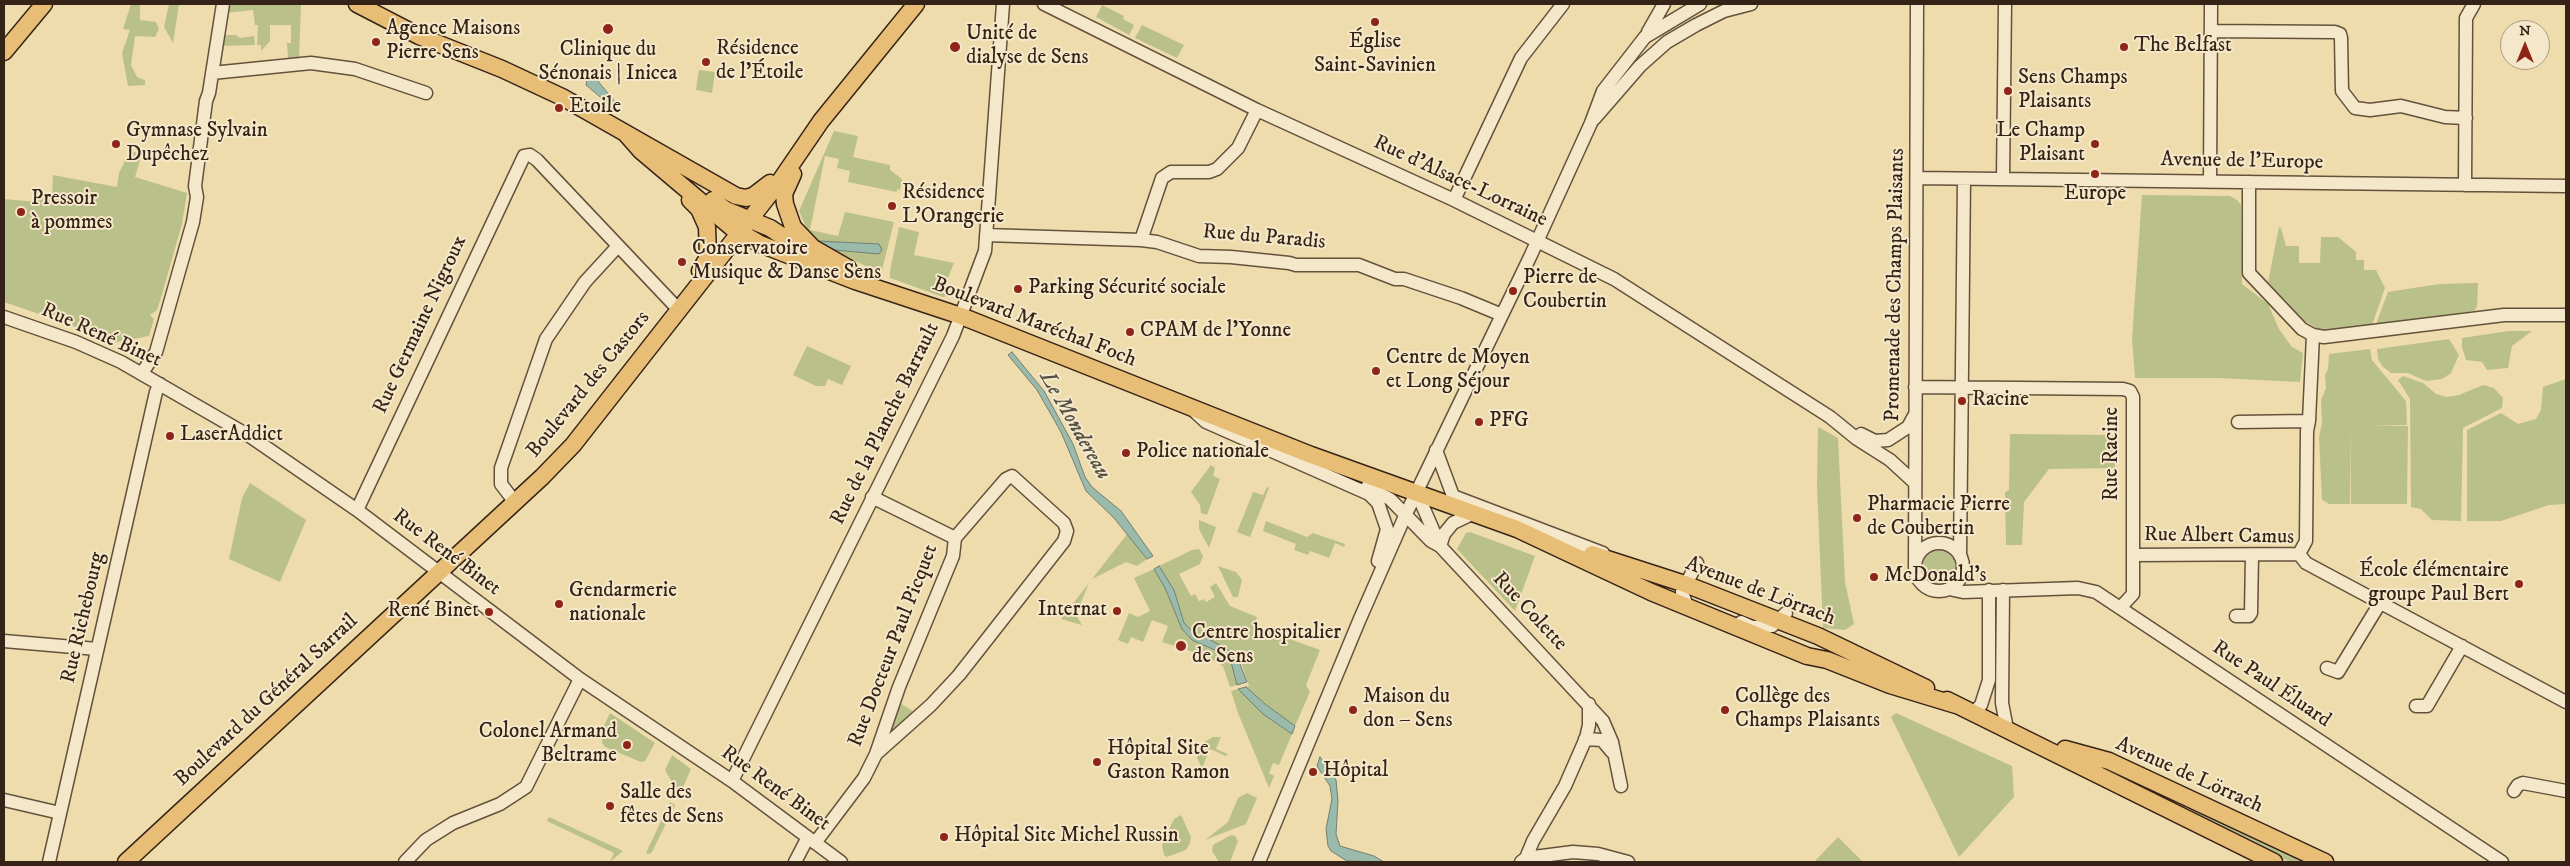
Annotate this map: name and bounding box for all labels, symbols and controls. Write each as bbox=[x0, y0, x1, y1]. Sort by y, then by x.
marker: Église Saint-Savinien bbox=[1369, 16, 1381, 28]
place label: Agence Maisons Pierre Sens bbox=[386, 17, 520, 67]
north arrow bbox=[2500, 20, 2550, 70]
marker: Clinique du Sénonais | Inicea bbox=[601, 22, 615, 36]
place label: Unité de dialyse de Sens bbox=[966, 22, 1088, 72]
text: N bbox=[2519, 22, 2531, 40]
place label: Église Saint-Savinien bbox=[1314, 30, 1436, 80]
place label: The Belfast bbox=[2134, 34, 2232, 60]
marker: Agence Maisons Pierre Sens bbox=[370, 36, 382, 48]
place label: Résidence de l'Étoile bbox=[716, 37, 804, 87]
place label: Clinique du Sénonais | Inicea bbox=[539, 38, 677, 88]
marker: Unité de dialyse de Sens bbox=[948, 40, 962, 54]
marker: The Belfast bbox=[2118, 41, 2130, 53]
marker: Résidence de l'Étoile bbox=[700, 56, 712, 68]
place label: Sens Champs Plaisants bbox=[2018, 66, 2127, 116]
marker: Sens Champs Plaisants bbox=[2002, 85, 2014, 97]
place label: Etoile bbox=[569, 95, 621, 121]
marker: Etoile bbox=[553, 102, 565, 114]
place label: Gymnase Sylvain Dupêchez bbox=[126, 119, 268, 169]
place label: Le Champ Plaisant bbox=[1996, 119, 2085, 169]
street label: Rue d'Alsace-Lorraine bbox=[1369, 131, 1551, 233]
marker: Gymnase Sylvain Dupêchez bbox=[110, 138, 122, 150]
marker: Le Champ Plaisant bbox=[2089, 138, 2101, 150]
street label: Promenade des Champs Plaisants bbox=[1881, 148, 1911, 422]
street label: Avenue de l'Europe bbox=[2160, 148, 2324, 176]
marker: Europe bbox=[2089, 168, 2101, 180]
place label: Résidence L'Orangerie bbox=[902, 181, 1004, 231]
place label: Europe bbox=[2064, 182, 2126, 208]
place label: Pressoir à pommes bbox=[31, 187, 112, 237]
marker: Résidence L'Orangerie bbox=[886, 200, 898, 212]
marker: Pressoir à pommes bbox=[15, 206, 27, 218]
street label: Rue du Paradis bbox=[1202, 220, 1326, 256]
street label: Rue Germaine Nigroux bbox=[369, 232, 473, 418]
place label: Conservatoire Musique & Danse Sens bbox=[692, 237, 881, 287]
marker: Conservatoire Musique & Danse Sens bbox=[676, 256, 688, 268]
place label: Pierre de Coubertin bbox=[1523, 266, 1607, 316]
street label: Boulevard Maréchal Foch bbox=[929, 272, 1139, 374]
place label: Parking Sécurité sociale bbox=[1028, 276, 1226, 302]
marker: Parking Sécurité sociale bbox=[1012, 283, 1024, 295]
marker: Pierre de Coubertin bbox=[1507, 285, 1519, 297]
street label: Rue René Binet bbox=[37, 298, 165, 374]
street label: Boulevard des Castors bbox=[522, 306, 656, 464]
street label: Rue de la Planche Barrault bbox=[826, 319, 946, 529]
place label: CPAM de l'Yonne bbox=[1140, 319, 1291, 345]
marker: CPAM de l'Yonne bbox=[1124, 326, 1136, 338]
place label: Centre de Moyen et Long Séjour bbox=[1386, 346, 1530, 396]
marker: Centre de Moyen et Long Séjour bbox=[1370, 365, 1382, 377]
water label: Le Mondereau bbox=[1032, 367, 1116, 485]
place label: Racine bbox=[1972, 388, 2029, 414]
marker: Racine bbox=[1956, 395, 1968, 407]
street label: Rue Racine bbox=[2100, 407, 2126, 501]
place label: PFG bbox=[1489, 409, 1529, 435]
marker: PFG bbox=[1473, 416, 1485, 428]
place label: LaserAddict bbox=[180, 423, 283, 449]
marker: LaserAddict bbox=[164, 430, 176, 442]
place label: Police nationale bbox=[1136, 440, 1269, 466]
marker: Police nationale bbox=[1120, 447, 1132, 459]
place label: Pharmacie Pierre de Coubertin bbox=[1867, 493, 2010, 543]
street label: Rue René Binet bbox=[387, 504, 505, 602]
marker: Pharmacie Pierre de Coubertin bbox=[1851, 512, 1863, 524]
street label: Rue Albert Camus bbox=[2144, 523, 2294, 551]
street label: Rue Docteur Paul Picquet bbox=[844, 541, 944, 751]
street label: Rue Richebourg bbox=[57, 550, 111, 686]
street label: Avenue de Lörrach bbox=[1681, 552, 1839, 632]
place label: École élémentaire groupe Paul Bert bbox=[2359, 559, 2509, 609]
place label: McDonald's bbox=[1884, 564, 1987, 590]
street label: Rue Colette bbox=[1486, 567, 1572, 657]
marker: McDonald's bbox=[1868, 571, 1880, 583]
marker: École élémentaire groupe Paul Bert bbox=[2513, 578, 2525, 590]
place label: Gendarmerie nationale bbox=[569, 579, 677, 629]
marker: Gendarmerie nationale bbox=[553, 598, 565, 610]
place label: Internat bbox=[1038, 598, 1107, 624]
place label: René Binet bbox=[387, 599, 479, 625]
marker: Internat bbox=[1111, 605, 1123, 617]
marker: René Binet bbox=[483, 606, 495, 618]
street label: Boulevard du Général Sarrail bbox=[170, 610, 364, 792]
place label: Centre hospitalier de Sens bbox=[1192, 621, 1341, 671]
street label: Rue Paul Éluard bbox=[2207, 636, 2335, 734]
marker: Centre hospitalier de Sens bbox=[1174, 639, 1188, 653]
place label: Maison du don – Sens bbox=[1363, 685, 1452, 735]
place label: Collège des Champs Plaisants bbox=[1735, 685, 1880, 735]
marker: Maison du don – Sens bbox=[1347, 704, 1359, 716]
marker: Collège des Champs Plaisants bbox=[1719, 704, 1731, 716]
place label: Colonel Armand Beltrame bbox=[479, 720, 617, 770]
street label: Avenue de Lörrach bbox=[2111, 732, 2267, 820]
place label: Hôpital Site Gaston Ramon bbox=[1107, 737, 1230, 787]
marker: Colonel Armand Beltrame bbox=[621, 739, 633, 751]
street label: Rue René Binet bbox=[715, 741, 835, 837]
marker: Hôpital Site Gaston Ramon bbox=[1091, 756, 1103, 768]
place label: Hôpital bbox=[1323, 759, 1388, 785]
marker: Hôpital bbox=[1307, 766, 1319, 778]
place label: Salle des fêtes de Sens bbox=[620, 781, 724, 831]
marker: Salle des fêtes de Sens bbox=[604, 800, 616, 812]
place label: Hôpital Site Michel Russin bbox=[954, 824, 1179, 850]
marker: Hôpital Site Michel Russin bbox=[938, 831, 950, 843]

